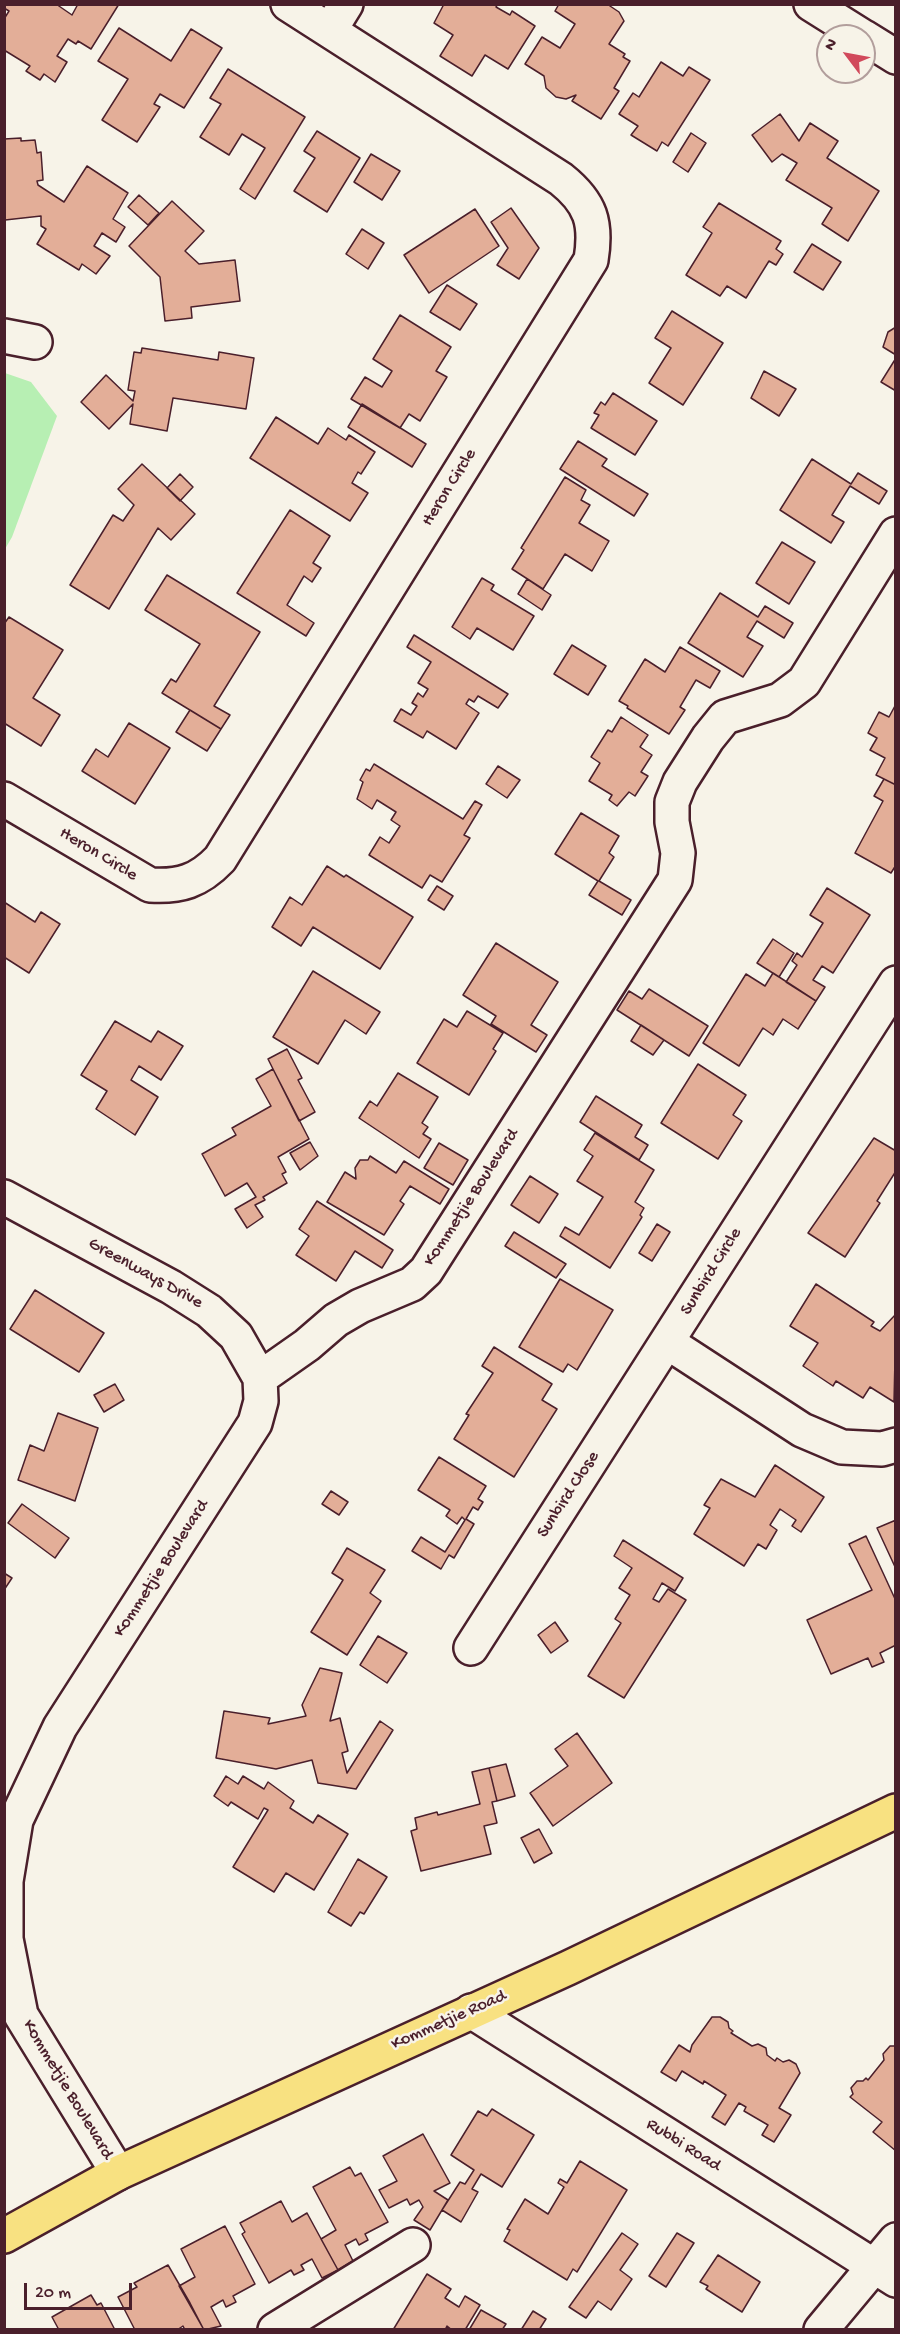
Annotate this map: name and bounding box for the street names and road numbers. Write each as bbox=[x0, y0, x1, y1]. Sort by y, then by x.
street label: Heron Circle bbox=[418, 445, 482, 531]
street label: Heron Circle bbox=[55, 823, 141, 887]
street label: Kommetjie Boulevard bbox=[420, 1125, 524, 1271]
street label: Sunbird Circle bbox=[677, 1224, 747, 1320]
street label: Greenways Drive bbox=[84, 1234, 206, 1314]
street label: Sunbird Close bbox=[533, 1448, 605, 1542]
street label: Kommetjie Boulevard bbox=[110, 1496, 214, 1642]
street label: Kommetjie Road bbox=[388, 1986, 510, 2056]
street label: Kommetjie Boulevard bbox=[17, 2016, 117, 2164]
street label: Rubbi Road bbox=[642, 2114, 724, 2178]

